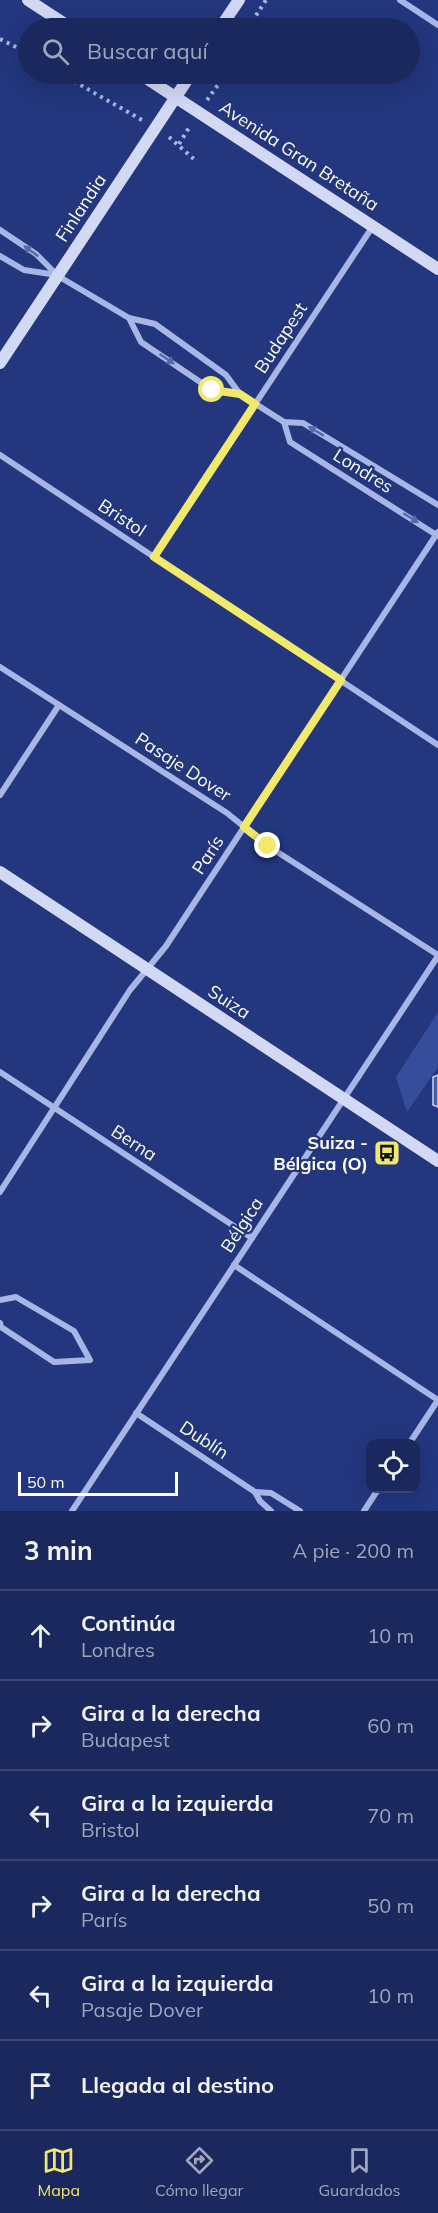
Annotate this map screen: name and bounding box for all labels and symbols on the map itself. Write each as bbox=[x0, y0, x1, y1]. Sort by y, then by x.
street label: Avenida Gran Bretaña bbox=[215, 95, 383, 216]
street label: Finlandia bbox=[50, 169, 111, 246]
one-way arrow bbox=[23, 245, 39, 257]
street label: Budapest bbox=[249, 298, 312, 378]
one-way arrow bbox=[159, 354, 176, 365]
route start bbox=[198, 376, 224, 402]
one-way arrow bbox=[308, 426, 324, 437]
street label: Londres bbox=[329, 443, 398, 498]
street label: Bristol bbox=[94, 494, 151, 542]
one-way arrow bbox=[403, 513, 419, 524]
street label: Pasaje Dover bbox=[131, 727, 236, 806]
street label: París bbox=[187, 831, 229, 879]
route end bbox=[254, 832, 280, 858]
street label: Suiza bbox=[204, 979, 255, 1024]
street label: Berna bbox=[107, 1119, 161, 1166]
place label: Suiza - Bélgica (O) bbox=[273, 1131, 368, 1175]
bus stop icon: Suiza - Bélgica (O) bbox=[372, 1138, 402, 1168]
street label: Bélgica bbox=[215, 1193, 268, 1257]
street label: Dublín bbox=[175, 1415, 233, 1464]
scale bar bbox=[18, 1469, 178, 1496]

